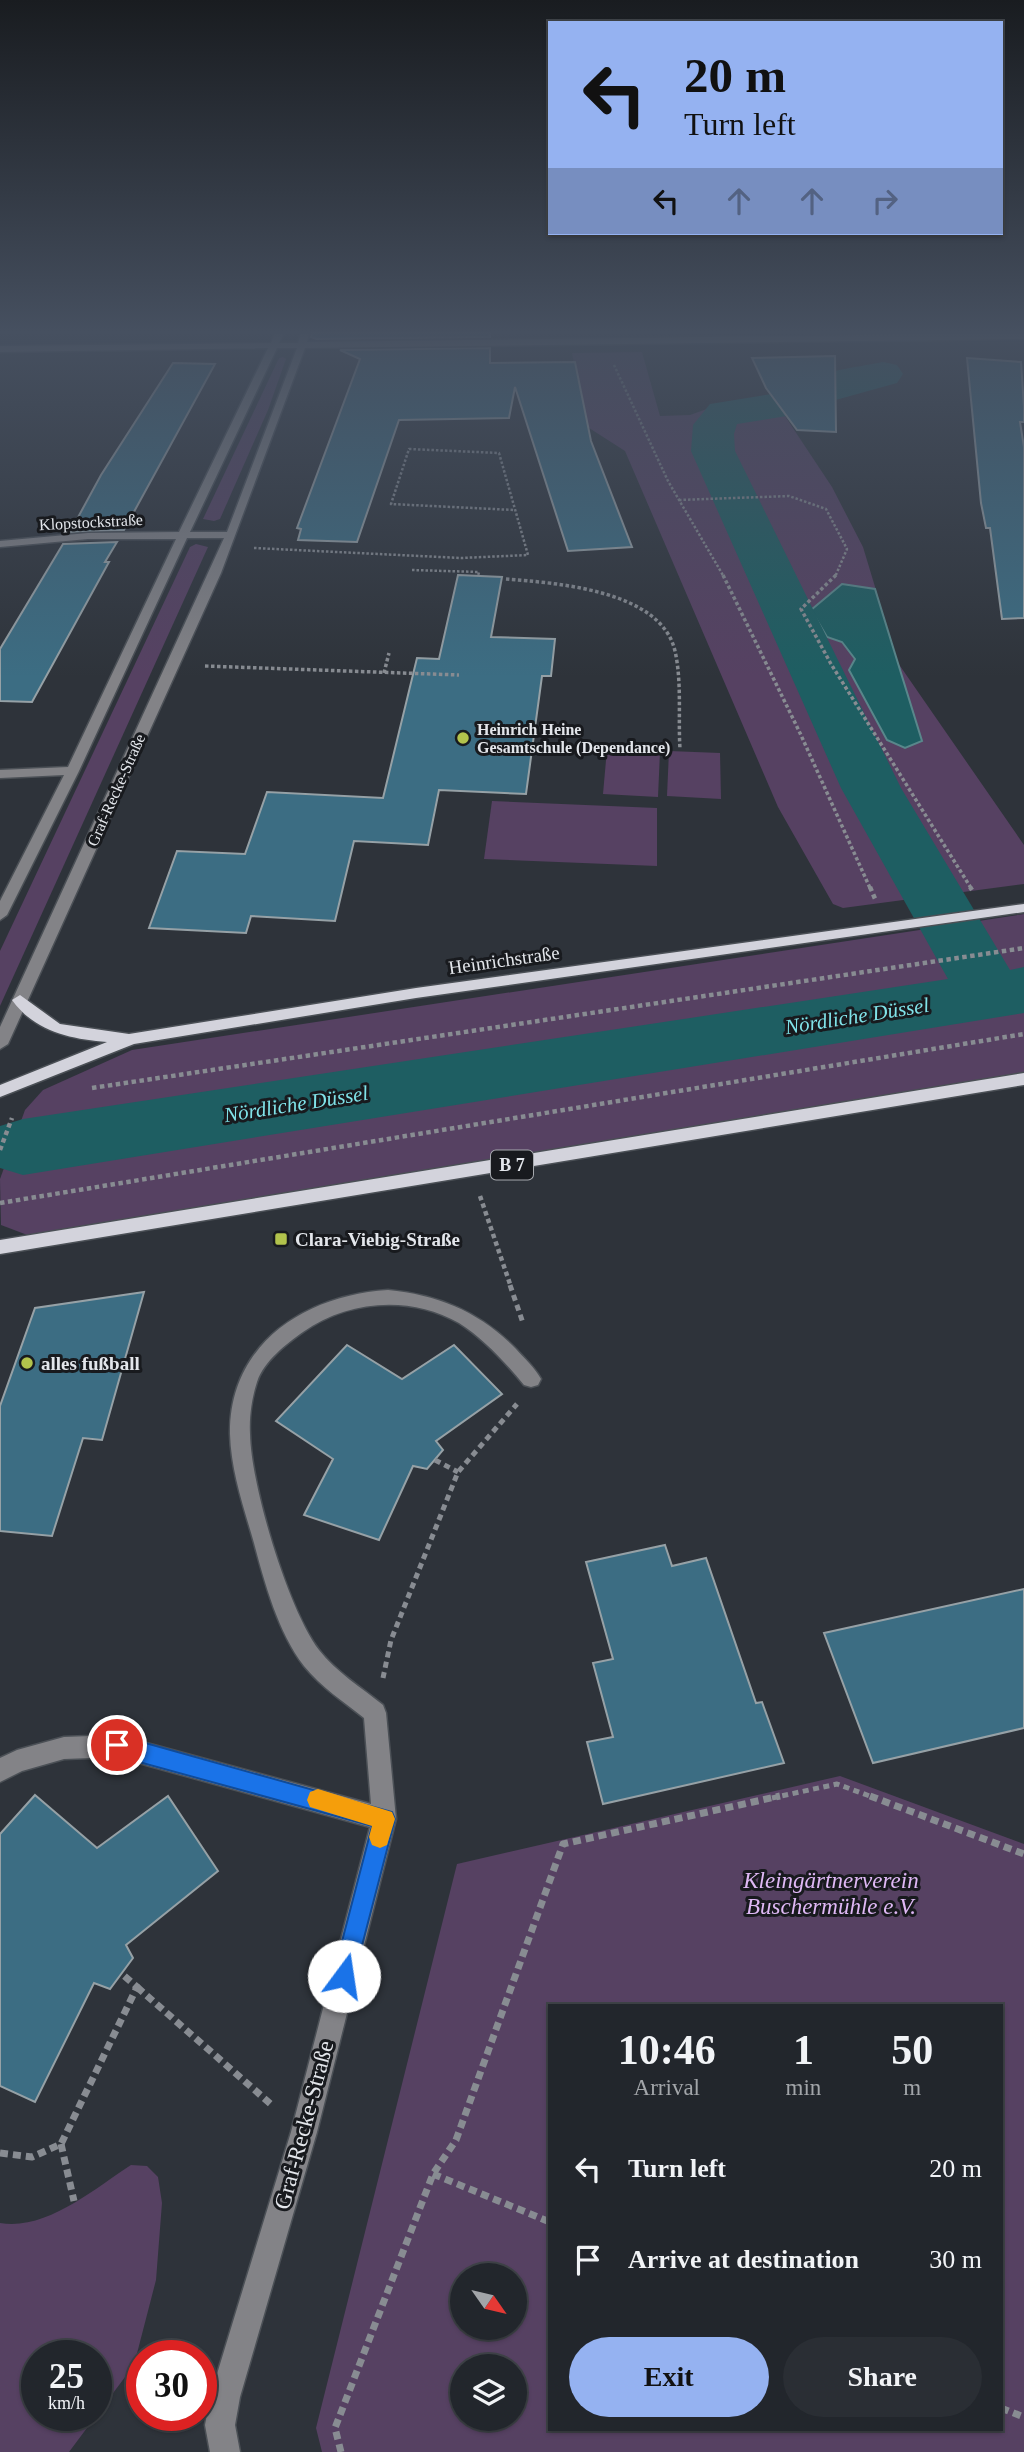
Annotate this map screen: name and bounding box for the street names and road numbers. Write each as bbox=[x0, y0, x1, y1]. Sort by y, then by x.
street label: Klopstockstraße bbox=[39, 511, 143, 534]
street label: Graf-Recke-Straße bbox=[84, 731, 148, 849]
street label: Heinrichstraße bbox=[447, 942, 561, 978]
road number: B 7 bbox=[491, 1150, 533, 1180]
street label: Graf-Recke-Straße bbox=[269, 2038, 339, 2212]

